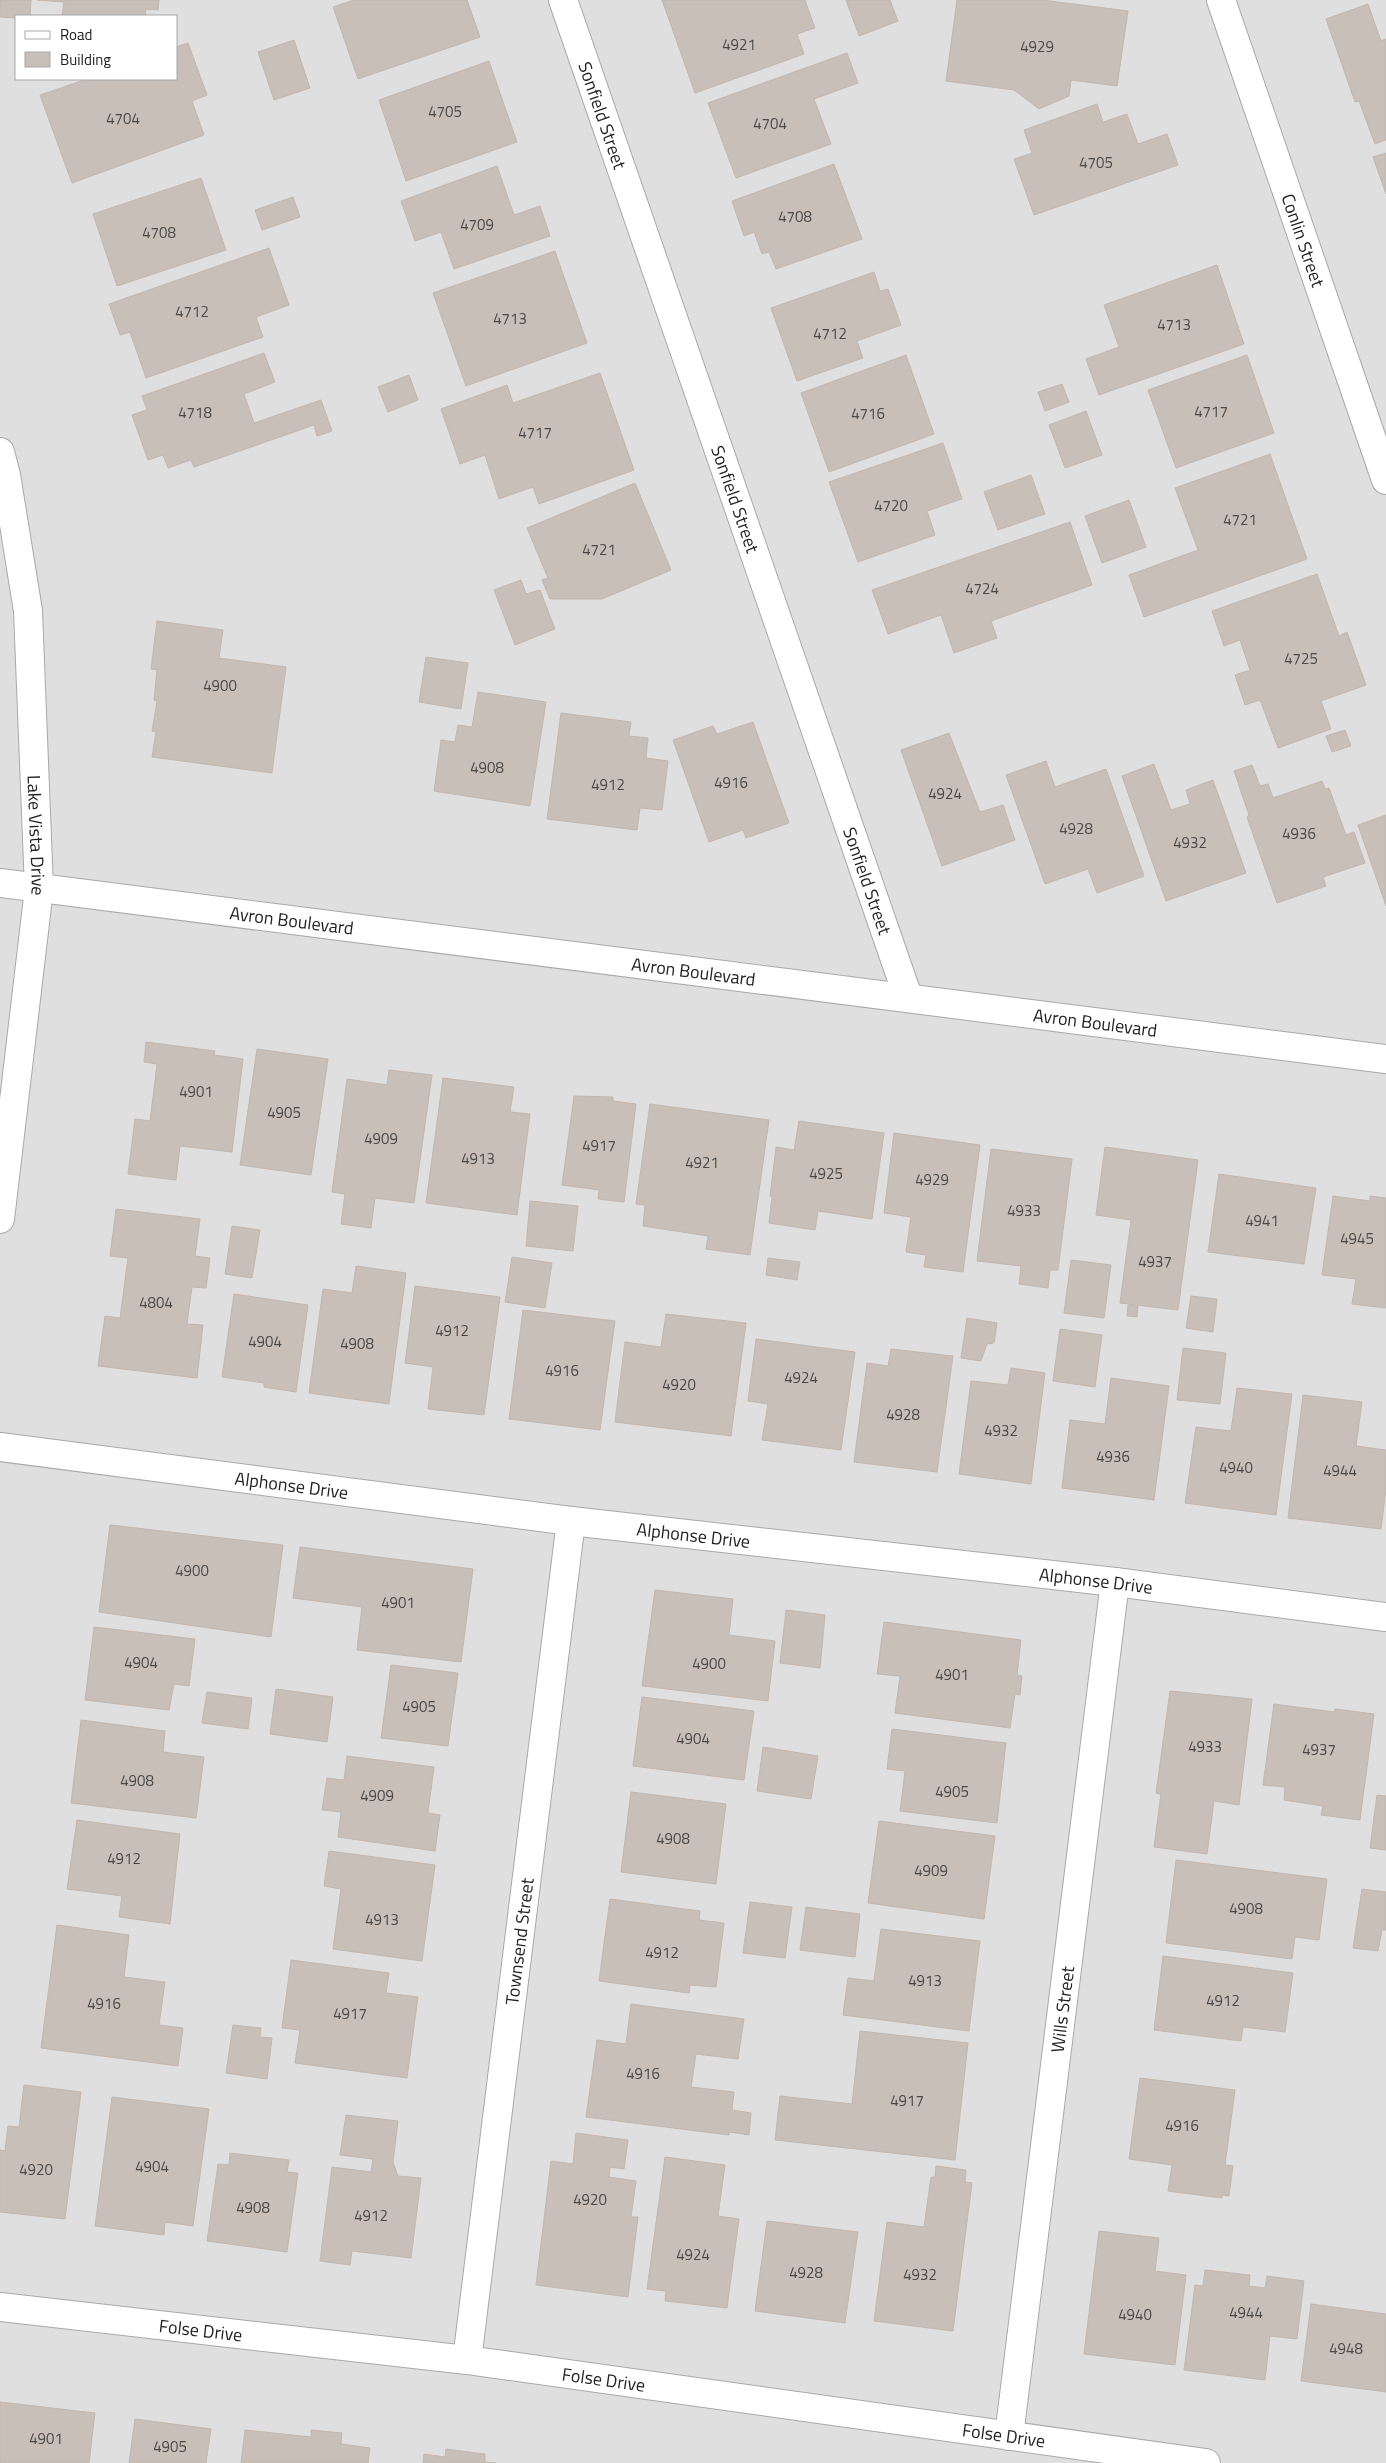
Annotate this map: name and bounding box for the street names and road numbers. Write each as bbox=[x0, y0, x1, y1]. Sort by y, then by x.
street label: Sonfield Street bbox=[572, 58, 634, 173]
street label: Conlin Street bbox=[1275, 190, 1332, 291]
street label: Sonfield Street bbox=[705, 442, 767, 557]
street label: Lake Vista Drive bbox=[21, 774, 53, 897]
street label: Sonfield Street bbox=[837, 823, 899, 939]
street label: Avron Boulevard bbox=[228, 899, 355, 941]
street label: Avron Boulevard bbox=[630, 950, 757, 992]
street label: Avron Boulevard bbox=[1032, 1001, 1159, 1043]
street label: Alphonse Drive bbox=[233, 1464, 350, 1506]
street label: Alphonse Drive bbox=[635, 1515, 752, 1555]
street label: Alphonse Drive bbox=[1038, 1560, 1154, 1600]
street label: Townsend Street bbox=[498, 1875, 540, 2006]
street label: Wills Street bbox=[1043, 1964, 1081, 2054]
street label: Folse Drive bbox=[158, 2312, 244, 2348]
street label: Folse Drive bbox=[560, 2360, 647, 2398]
street label: Folse Drive bbox=[961, 2416, 1047, 2454]

